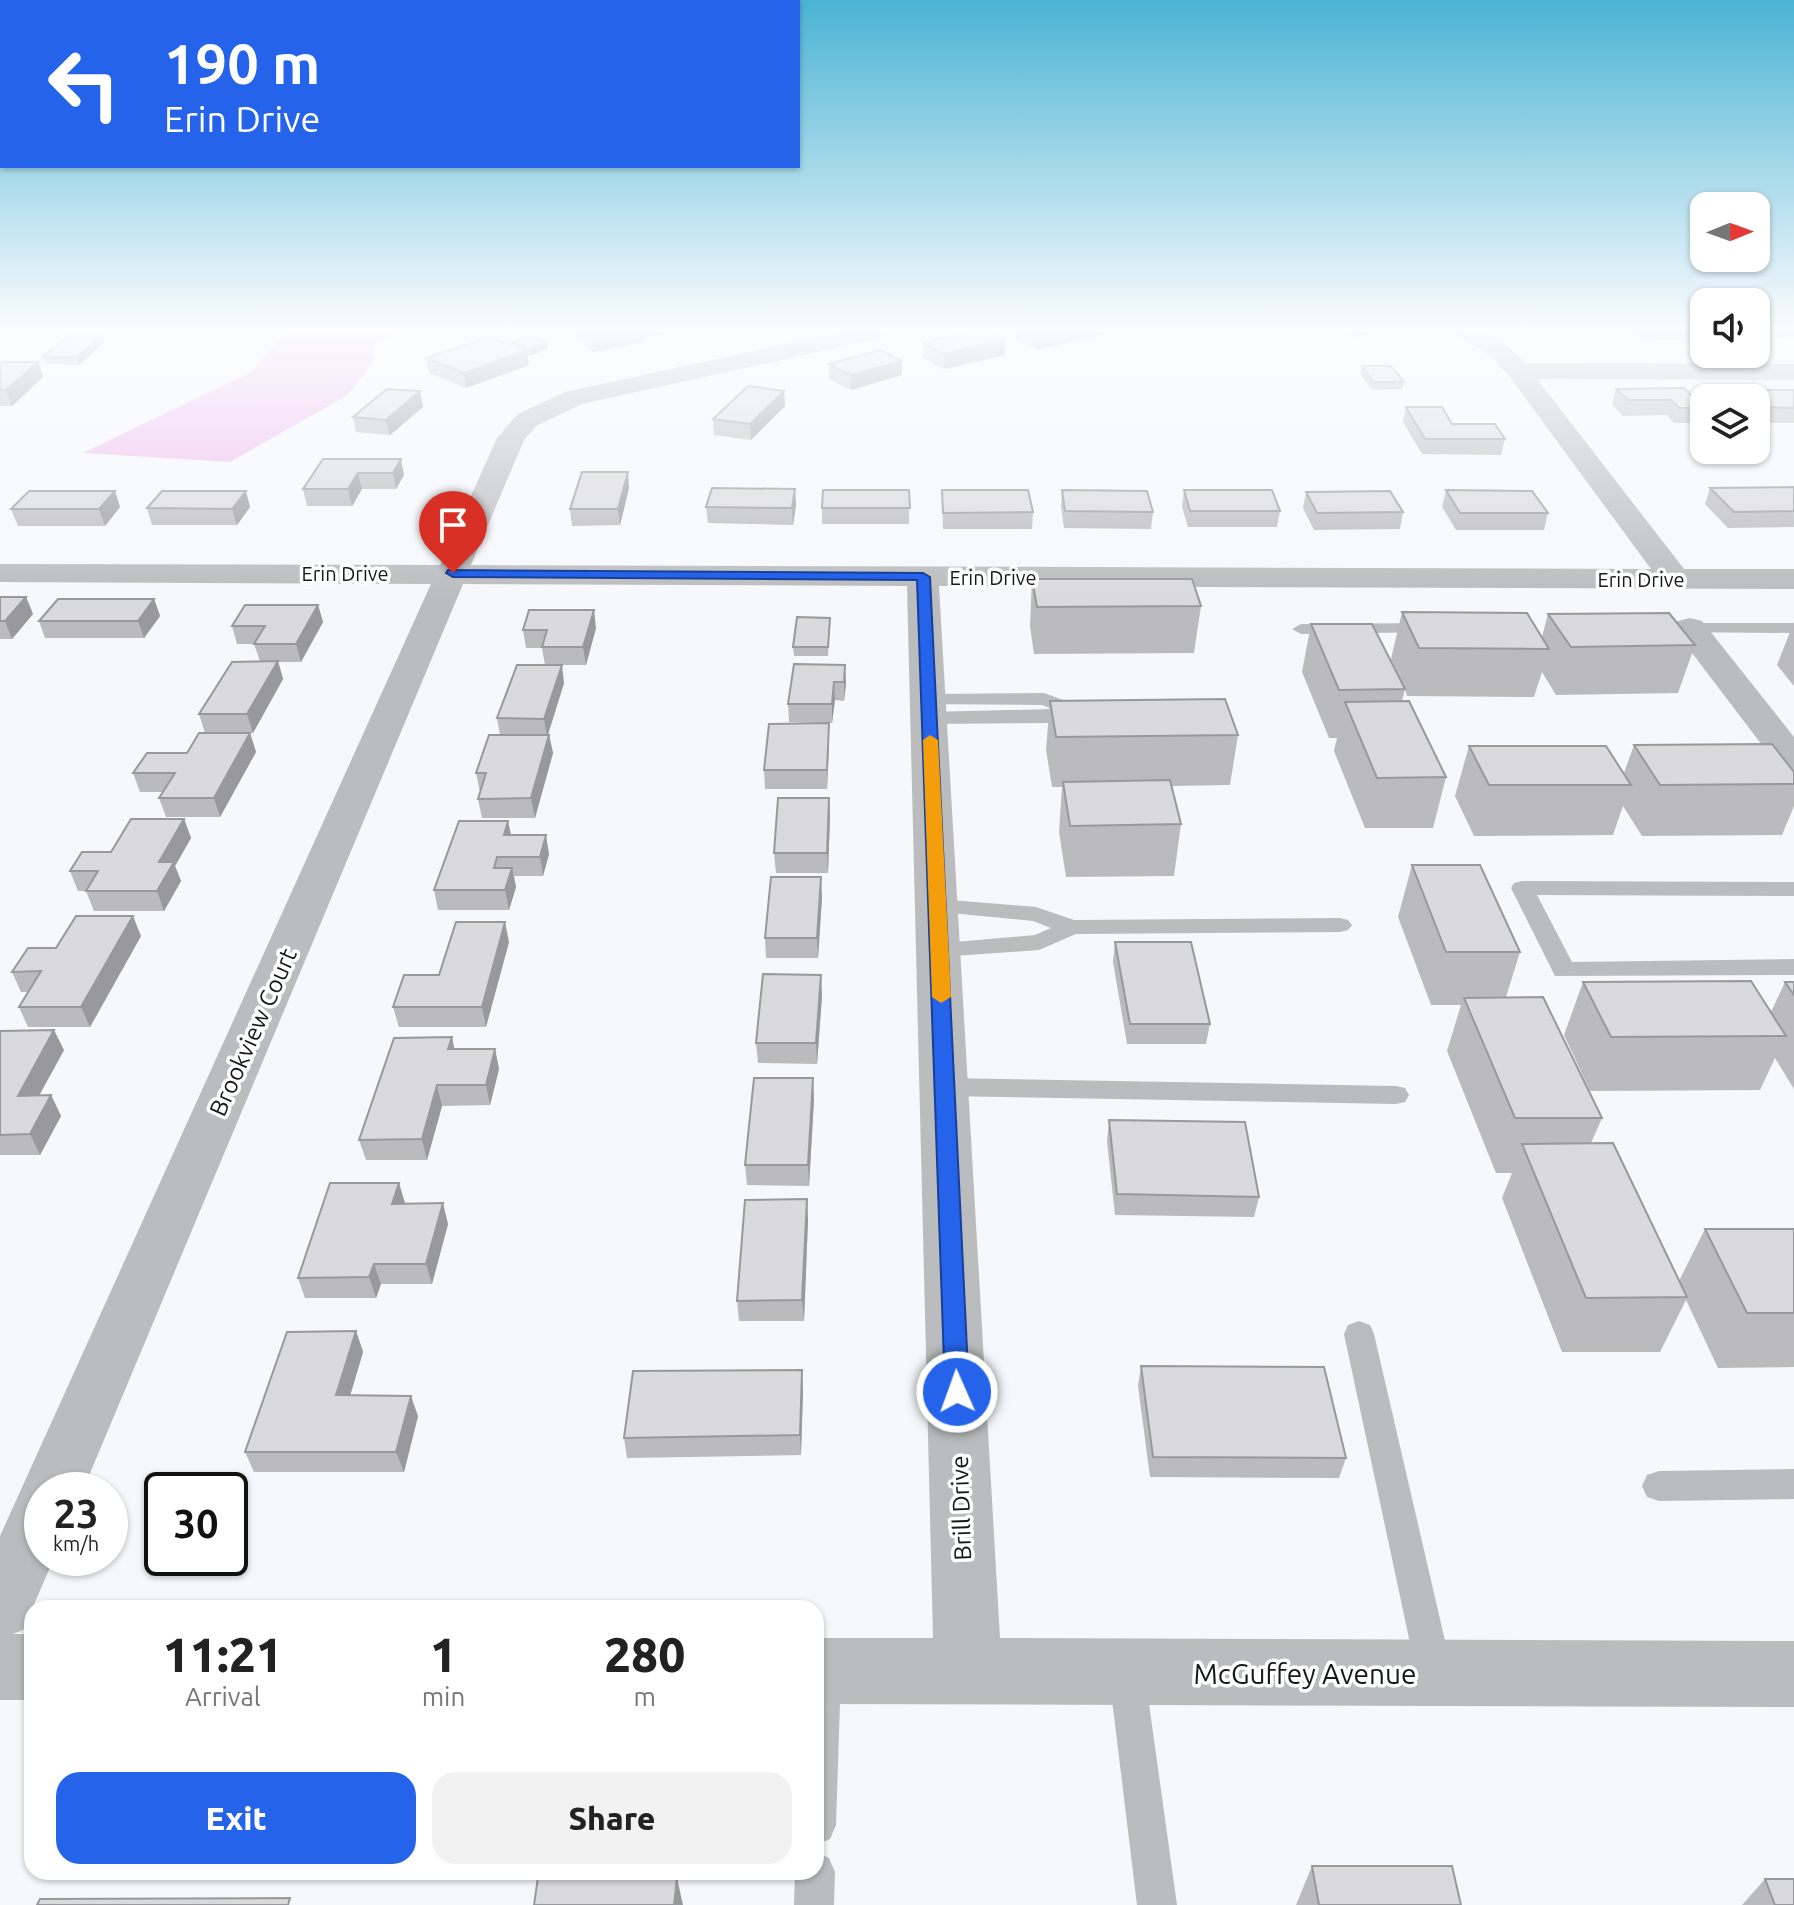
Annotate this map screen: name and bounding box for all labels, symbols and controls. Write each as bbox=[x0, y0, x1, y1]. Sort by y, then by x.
icon: left bbox=[32, 32, 136, 136]
text: 190 m bbox=[164, 32, 320, 95]
text: Erin Drive bbox=[164, 98, 321, 139]
north arrow bbox=[1690, 192, 1770, 272]
map controls bbox=[1690, 192, 1770, 464]
button: sound bbox=[1690, 288, 1770, 368]
button: layers bbox=[1690, 384, 1770, 464]
pin bbox=[419, 491, 487, 573]
icon: arrive bbox=[431, 503, 475, 547]
street label: Erin Drive bbox=[302, 562, 388, 585]
street label: Erin Drive bbox=[950, 566, 1036, 589]
street label: Erin Drive bbox=[1598, 568, 1684, 591]
street label: Brookview Court bbox=[204, 944, 302, 1120]
position arrow bbox=[915, 1350, 999, 1434]
street label: Brill Drive bbox=[946, 1455, 976, 1561]
speed limit sign: 30 bbox=[144, 1472, 248, 1576]
text: 23 bbox=[53, 1491, 99, 1536]
text: km/h bbox=[53, 1532, 99, 1555]
text: 11:21 bbox=[163, 1627, 283, 1681]
text: 1 bbox=[430, 1627, 457, 1681]
text: 280 bbox=[604, 1627, 685, 1681]
street label: McGuffey Avenue bbox=[1194, 1658, 1416, 1689]
text: Arrival bbox=[185, 1682, 261, 1711]
text: min bbox=[422, 1682, 465, 1711]
text: m bbox=[633, 1682, 656, 1711]
button: Exit bbox=[56, 1772, 416, 1864]
button: Share bbox=[432, 1772, 792, 1864]

